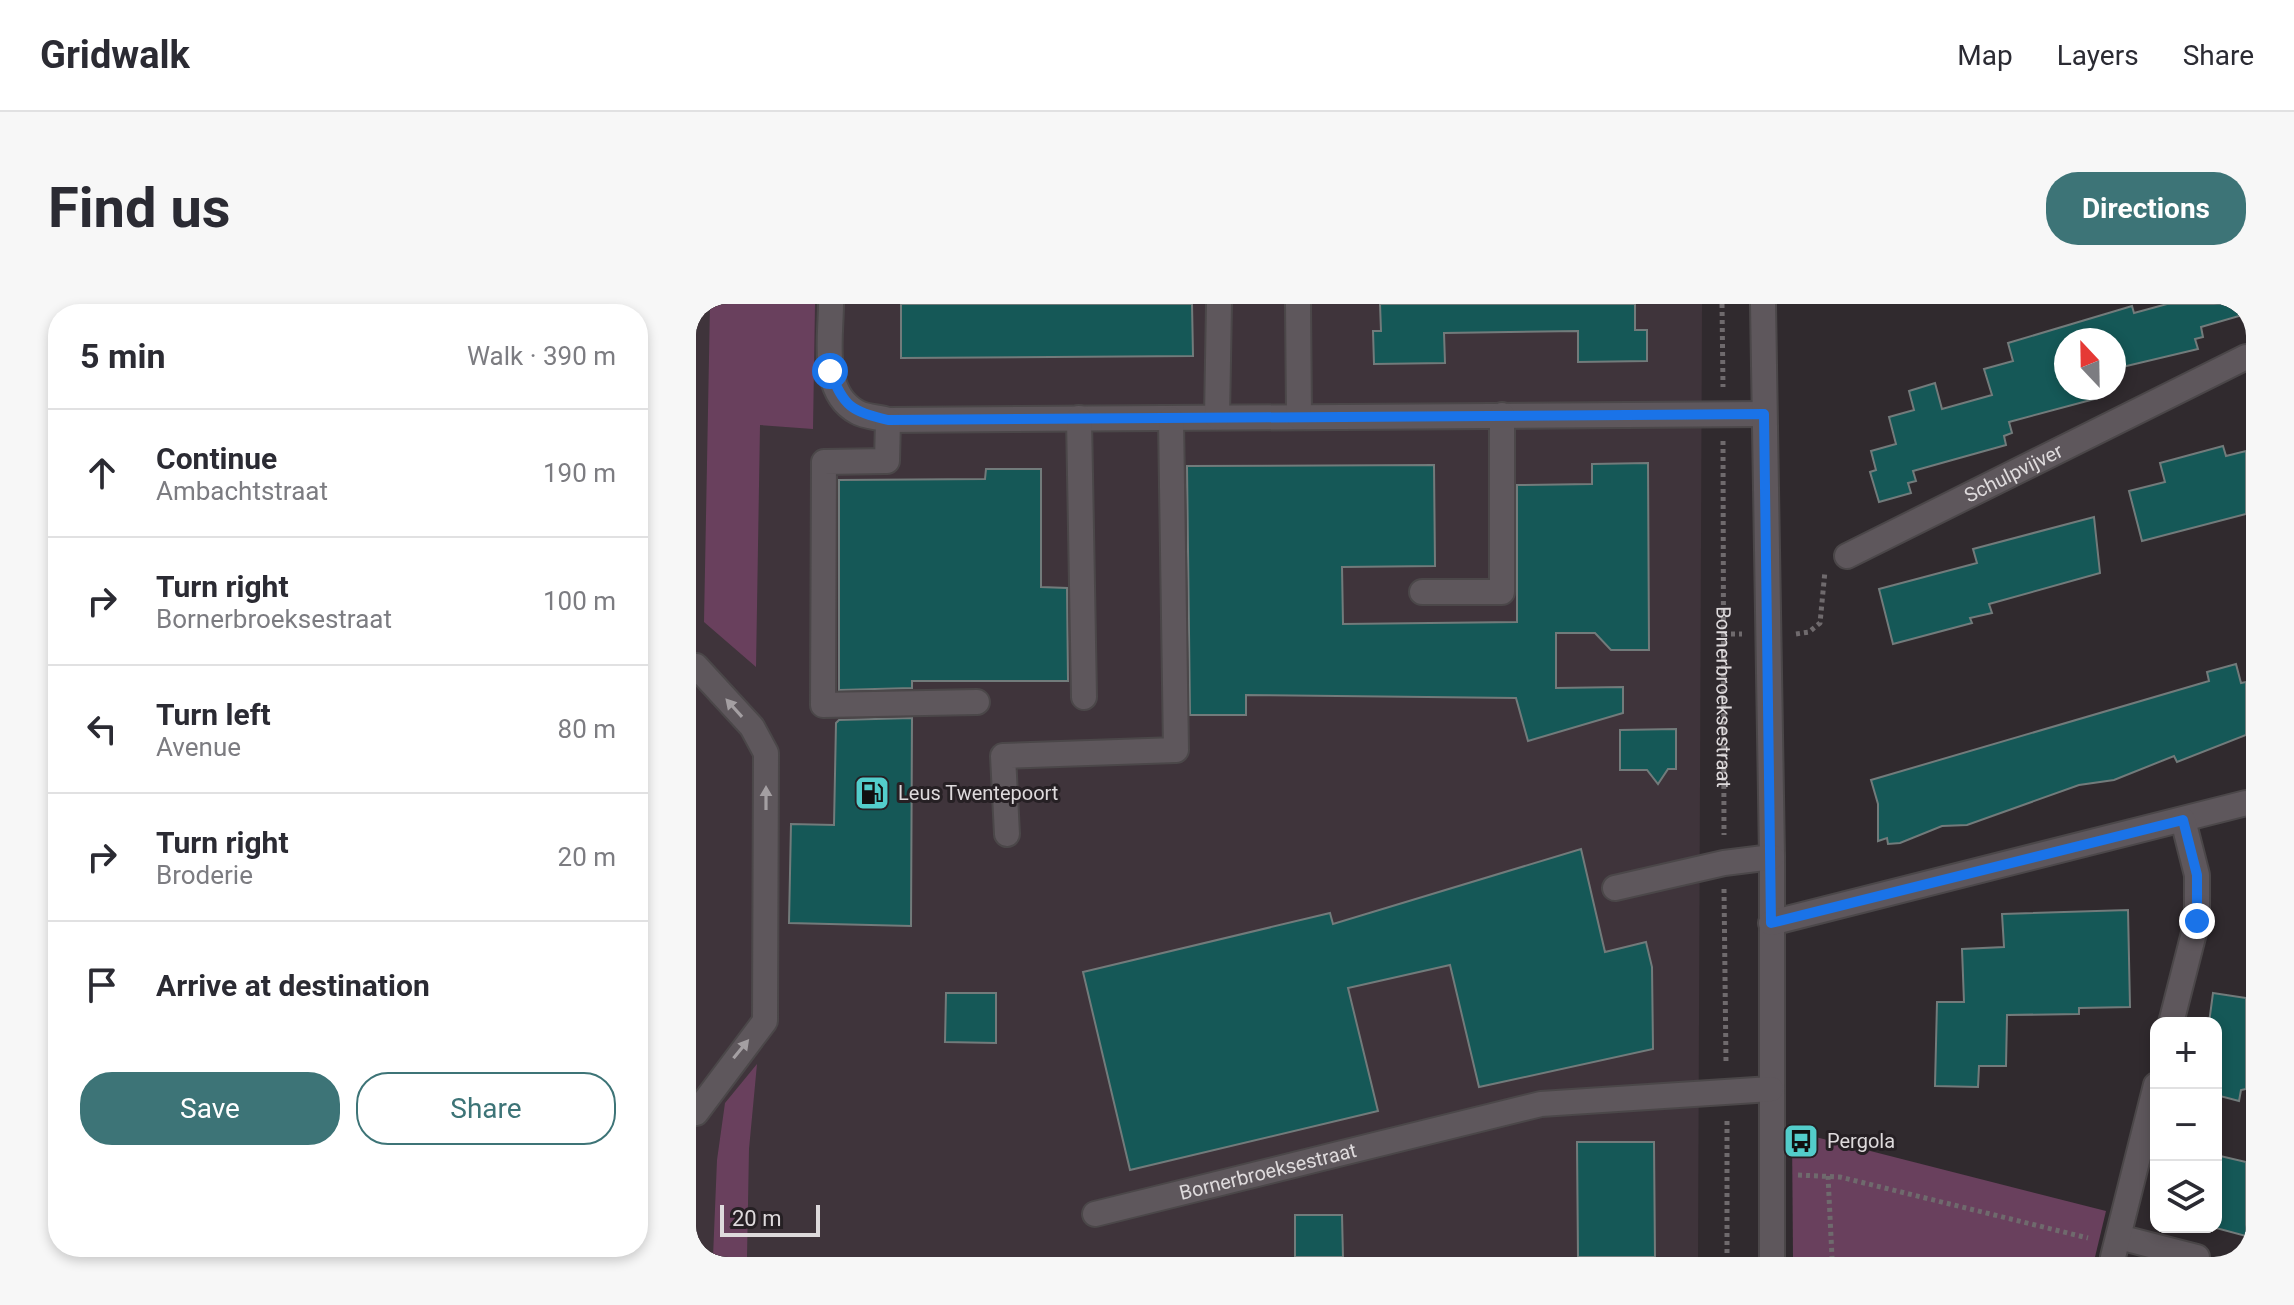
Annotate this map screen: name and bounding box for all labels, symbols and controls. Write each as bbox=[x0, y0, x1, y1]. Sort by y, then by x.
text: Gridwalk bbox=[40, 33, 190, 77]
text: Map bbox=[1957, 39, 2013, 72]
text: Layers bbox=[2057, 39, 2139, 72]
text: Share bbox=[2183, 39, 2254, 72]
button: Directions bbox=[2046, 172, 2246, 245]
text: Find us bbox=[48, 175, 231, 241]
north arrow bbox=[2054, 328, 2126, 400]
text: 5 min bbox=[80, 336, 165, 376]
text: Walk · 390 m bbox=[467, 341, 616, 371]
route start bbox=[812, 353, 848, 389]
street label: Schulpvijver bbox=[1960, 438, 2067, 508]
text: Continue bbox=[156, 441, 277, 476]
icon: ahead bbox=[80, 451, 124, 495]
text: 190 m bbox=[543, 458, 616, 488]
text: Ambachtstraat bbox=[156, 476, 328, 506]
text: Turn right bbox=[156, 569, 289, 604]
icon: right bbox=[80, 579, 124, 623]
text: 100 m bbox=[543, 586, 616, 616]
text: Bornerbroeksestraat bbox=[156, 604, 392, 634]
street label: Bornerbroeksestraat bbox=[1711, 606, 1736, 788]
text: Turn left bbox=[156, 697, 271, 732]
one-way arrow bbox=[725, 698, 743, 717]
icon: left bbox=[80, 707, 124, 751]
text: 80 m bbox=[558, 714, 616, 744]
text: Avenue bbox=[156, 732, 241, 762]
fuel station icon: Leus Twentepoort bbox=[853, 774, 891, 812]
place label: Leus Twentepoort bbox=[898, 781, 1058, 805]
one-way arrow bbox=[760, 785, 772, 810]
text: Turn right bbox=[156, 825, 289, 860]
icon: right bbox=[80, 835, 124, 879]
text: 20 m bbox=[558, 842, 616, 872]
text: Broderie bbox=[156, 860, 253, 890]
route end bbox=[2179, 903, 2215, 939]
icon: arrive bbox=[80, 963, 124, 1007]
text: Arrive at destination bbox=[156, 968, 430, 1003]
map controls bbox=[2150, 1017, 2222, 1233]
button: + bbox=[2150, 1017, 2222, 1089]
one-way arrow bbox=[733, 1039, 749, 1059]
button: Save bbox=[80, 1072, 340, 1145]
button: Share bbox=[356, 1072, 616, 1145]
button: − bbox=[2150, 1089, 2222, 1161]
bus stop icon: Pergola bbox=[1782, 1122, 1820, 1160]
place label: Pergola bbox=[1827, 1129, 1895, 1153]
street label: Bornerbroeksestraat bbox=[1177, 1138, 1359, 1205]
button: layers bbox=[2150, 1161, 2222, 1233]
scale bar bbox=[720, 1201, 820, 1237]
text: 20 m bbox=[732, 1206, 781, 1231]

